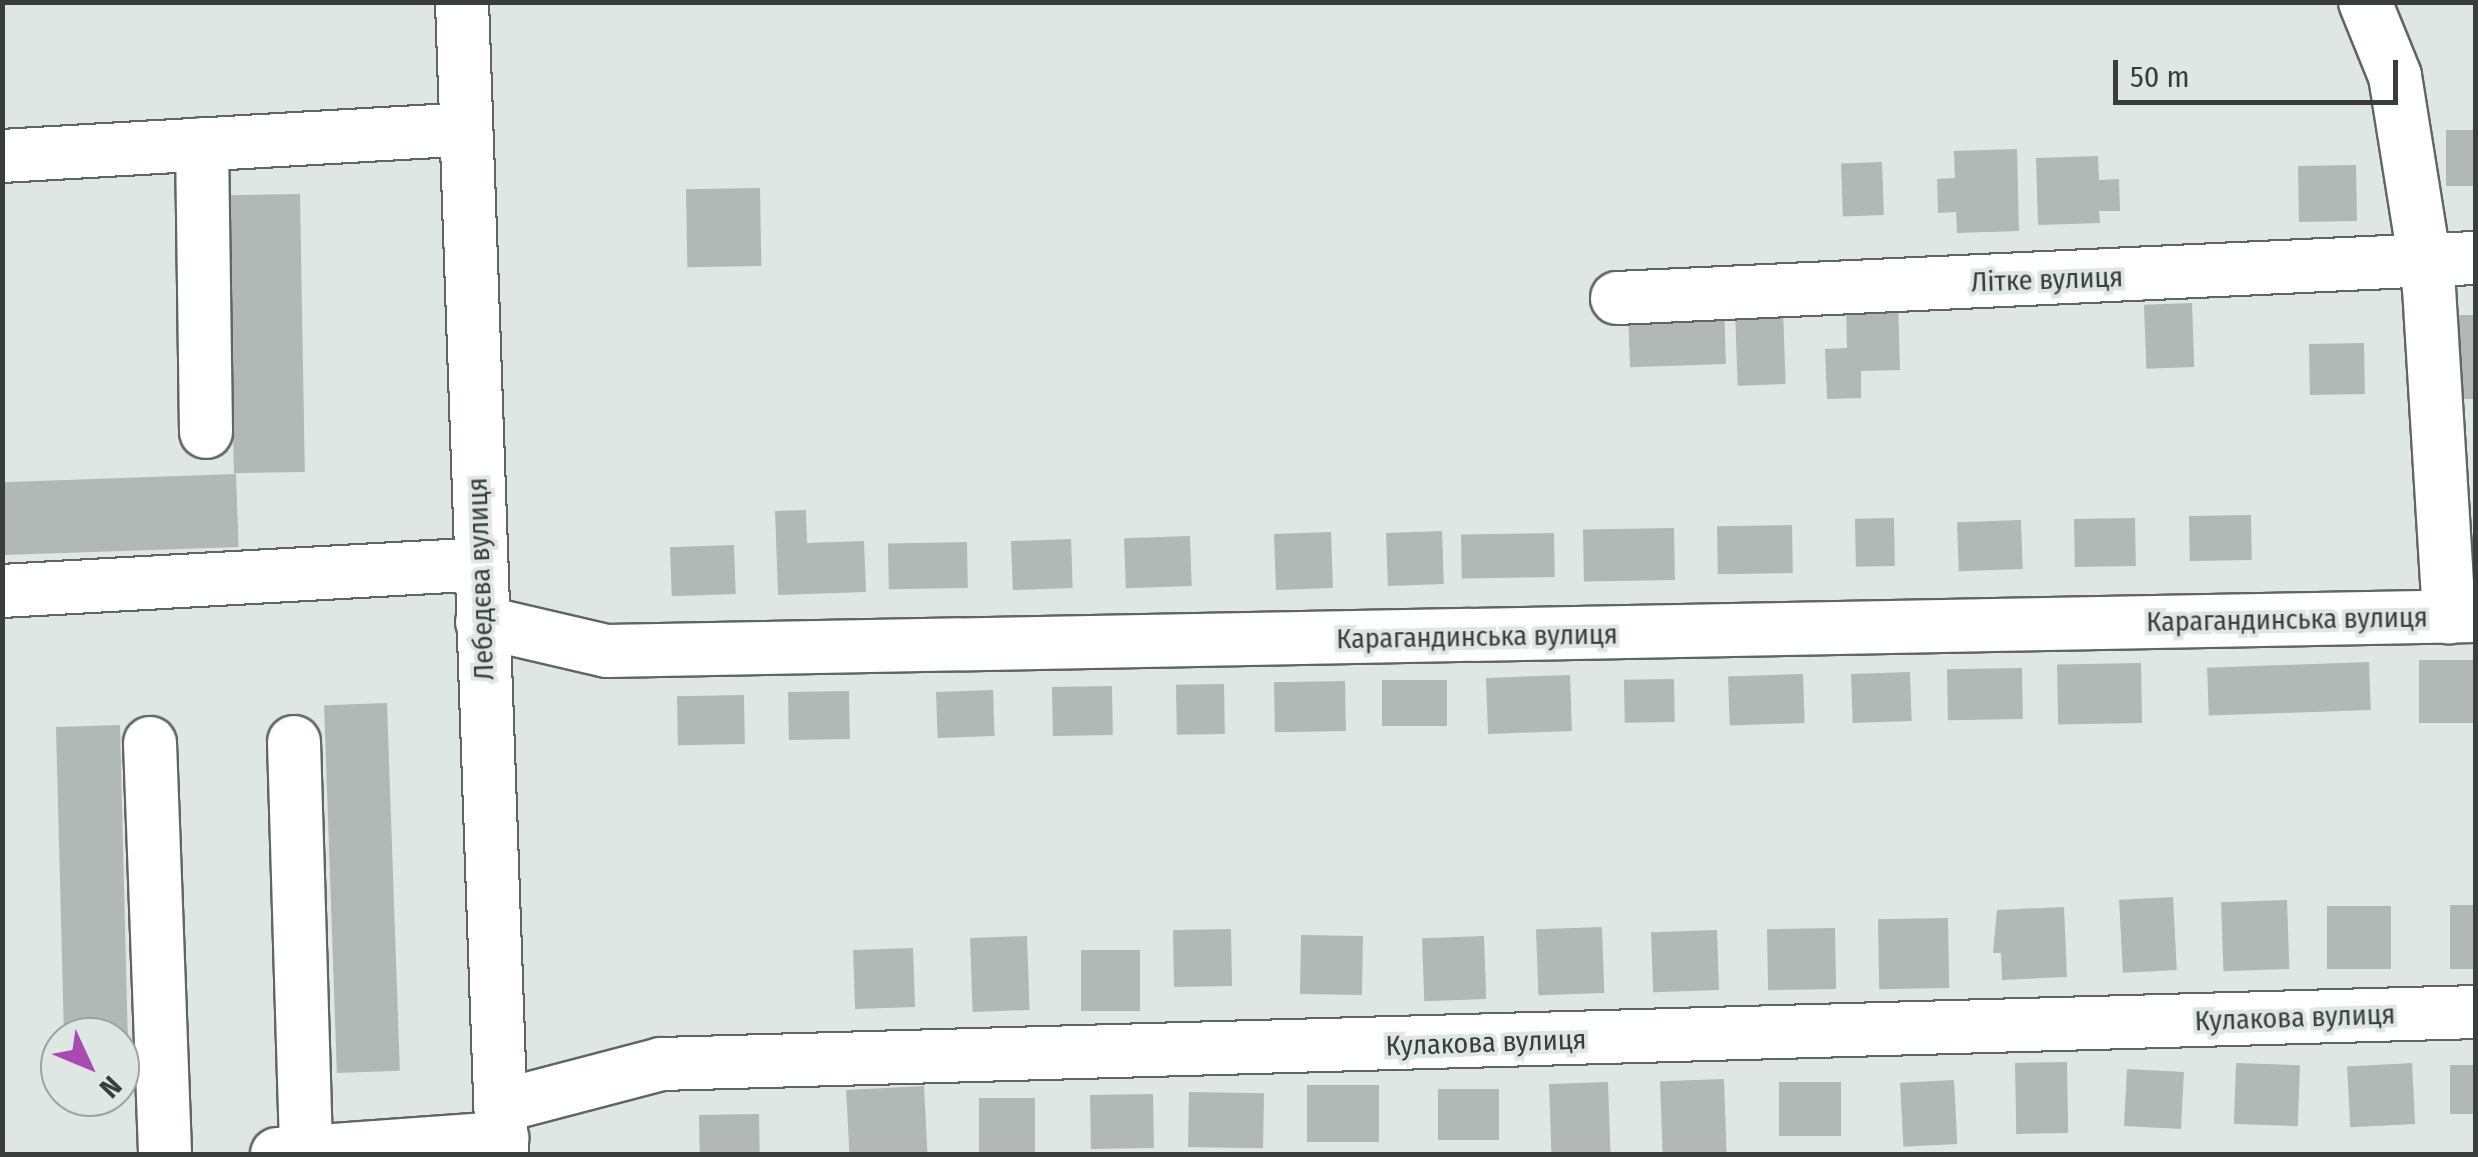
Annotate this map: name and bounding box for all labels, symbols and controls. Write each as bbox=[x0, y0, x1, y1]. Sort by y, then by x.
scale bar bbox=[2118, 40, 2403, 102]
text: 50 m bbox=[2130, 59, 2190, 95]
street label: Літке вулиця bbox=[1970, 261, 2124, 299]
street label: Лебедєва вулиця bbox=[461, 477, 501, 681]
street label: Карагандинська вулиця bbox=[2146, 601, 2428, 639]
street label: Карагандинська вулиця bbox=[1336, 618, 1618, 656]
street label: Кулакова вулиця bbox=[2194, 998, 2396, 1038]
north arrow bbox=[40, 1017, 140, 1117]
street label: Кулакова вулиця bbox=[1385, 1023, 1587, 1063]
text: N bbox=[93, 1069, 128, 1104]

